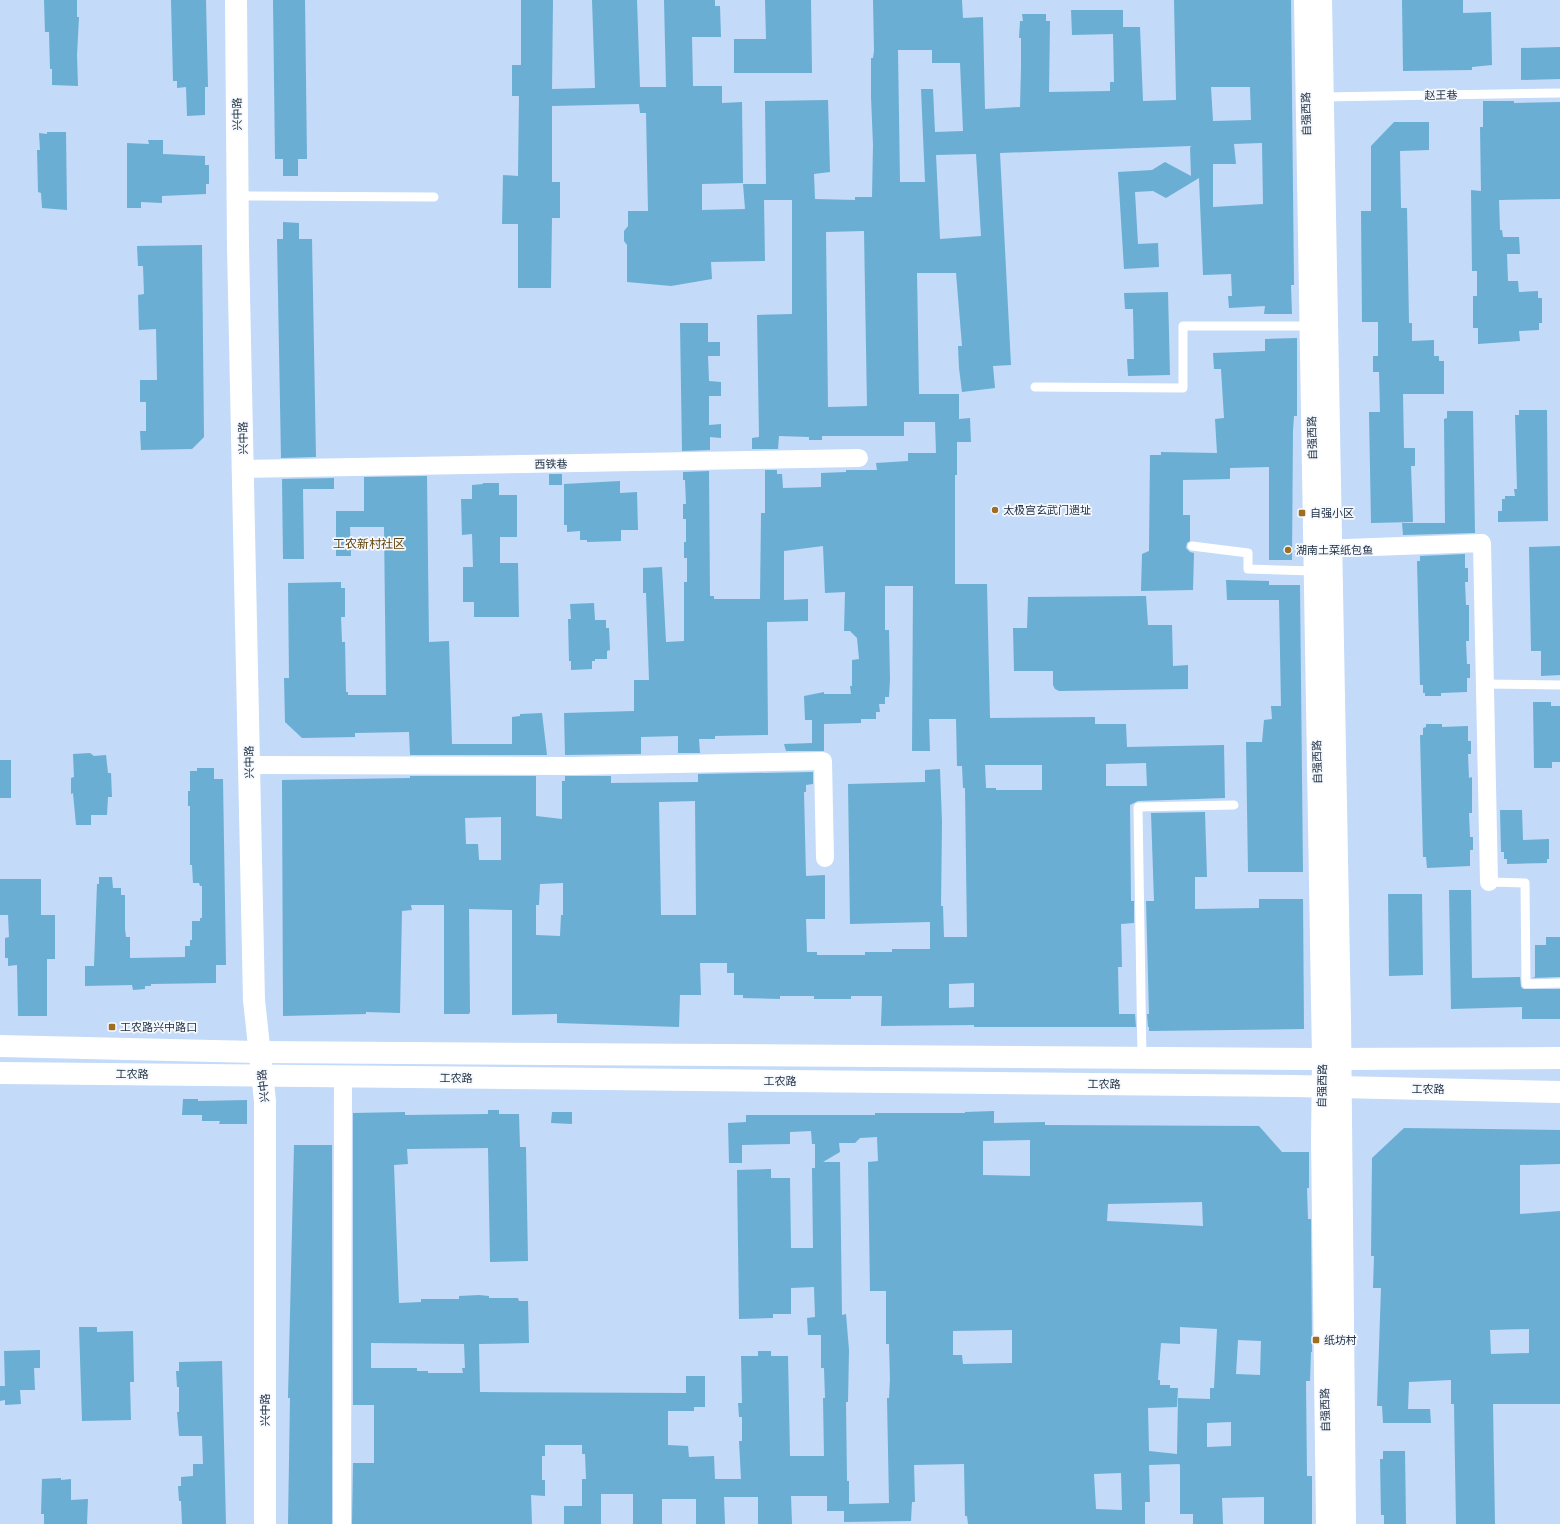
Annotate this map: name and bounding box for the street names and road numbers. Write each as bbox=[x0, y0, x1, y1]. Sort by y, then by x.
street label: 赵王巷 bbox=[1424, 88, 1458, 102]
street label: 自强西路 bbox=[1299, 92, 1313, 136]
street label: 兴中路 bbox=[230, 97, 244, 131]
street label: 自强西路 bbox=[1305, 416, 1319, 460]
street label: 兴中路 bbox=[236, 421, 250, 455]
street label: 西铁巷 bbox=[534, 457, 568, 471]
street label: 自强西路 bbox=[1310, 740, 1324, 784]
street label: 兴中路 bbox=[242, 745, 256, 779]
street label: 自强西路 bbox=[1315, 1064, 1329, 1108]
street label: 工农路 bbox=[115, 1067, 149, 1081]
street label: 兴中路 bbox=[254, 1069, 272, 1103]
street label: 工农路 bbox=[439, 1071, 473, 1085]
street label: 工农路 bbox=[764, 1074, 797, 1088]
street label: 工农路 bbox=[1087, 1077, 1121, 1091]
street label: 工农路 bbox=[1411, 1082, 1445, 1096]
street label: 自强西路 bbox=[1318, 1388, 1332, 1432]
street label: 兴中路 bbox=[258, 1394, 272, 1427]

